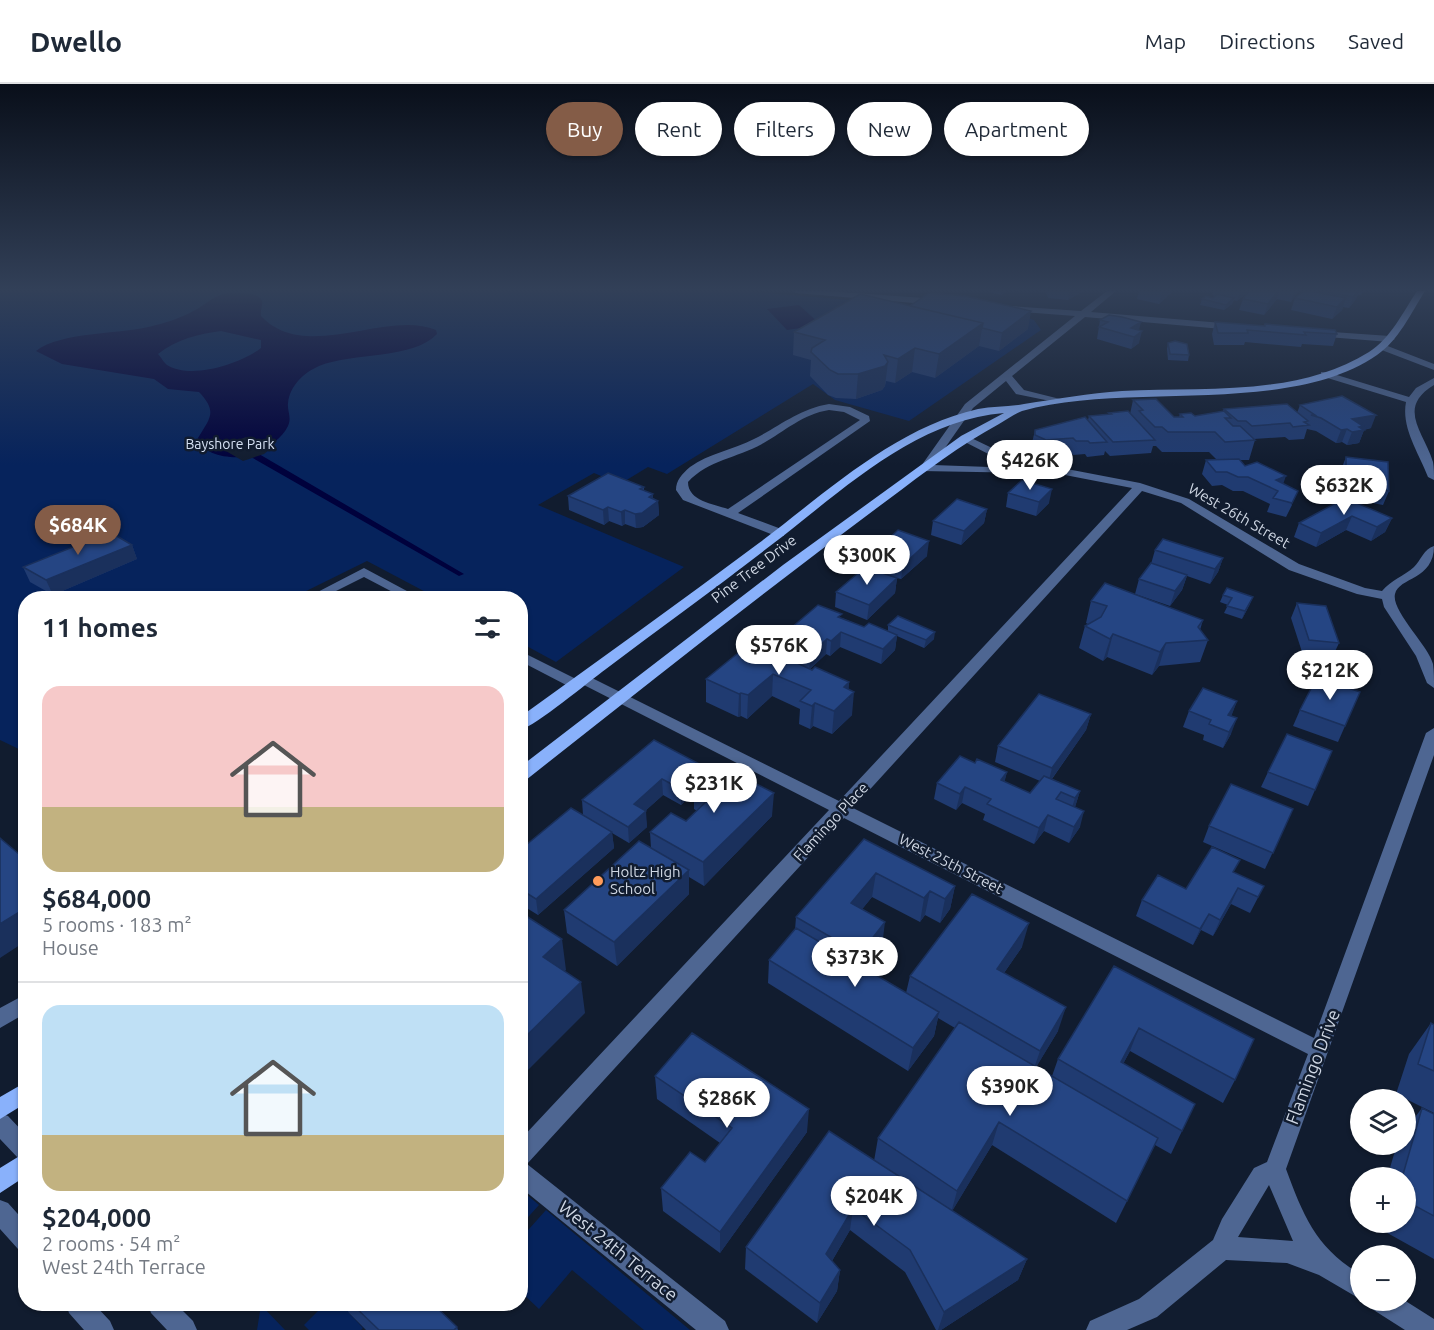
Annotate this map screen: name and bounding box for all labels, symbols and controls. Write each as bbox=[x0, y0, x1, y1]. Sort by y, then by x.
text: Dwello bbox=[30, 26, 122, 57]
text: Map bbox=[1145, 29, 1186, 53]
text: Directions bbox=[1219, 29, 1315, 53]
text: Saved bbox=[1348, 29, 1404, 53]
chip: Buy bbox=[546, 102, 623, 156]
chip: Rent bbox=[635, 102, 722, 156]
chip: Filters bbox=[734, 102, 835, 156]
chip: New bbox=[847, 102, 932, 156]
chip: Apartment bbox=[944, 102, 1089, 156]
park label: Bayshore Park bbox=[185, 436, 275, 452]
pin: $426K bbox=[988, 440, 1072, 491]
text: $426K bbox=[1001, 448, 1059, 471]
pin: $632K bbox=[1302, 465, 1386, 516]
text: $632K bbox=[1315, 473, 1373, 496]
street label: West 26th Street bbox=[1185, 480, 1293, 552]
pin: $684K bbox=[36, 505, 120, 556]
text: $684K bbox=[49, 513, 107, 536]
street label: Pine Tree Drive bbox=[708, 531, 799, 606]
pin: $300K bbox=[825, 535, 909, 586]
text: $300K bbox=[838, 543, 896, 566]
icon: filters bbox=[471, 611, 504, 644]
text: 11 homes bbox=[42, 613, 158, 642]
pin: $576K bbox=[737, 625, 821, 676]
text: $576K bbox=[750, 633, 808, 656]
pin: $212K bbox=[1288, 650, 1372, 701]
text: $212K bbox=[1301, 658, 1359, 681]
icon: home bbox=[219, 725, 327, 833]
pin: $231K bbox=[672, 763, 756, 814]
text: $231K bbox=[685, 771, 743, 794]
street label: Flamingo Place bbox=[790, 779, 871, 865]
street label: West 25th Street bbox=[896, 830, 1006, 897]
place label: Holtz High School bbox=[610, 863, 681, 897]
marker: Holtz High School bbox=[591, 874, 605, 888]
text: $684,000 bbox=[42, 884, 151, 913]
text: 5 rooms · 183 m² bbox=[42, 913, 192, 936]
text: House bbox=[42, 936, 99, 959]
pin: $373K bbox=[813, 937, 897, 988]
text: $373K bbox=[826, 945, 884, 968]
street label: Flamingo Drive bbox=[1281, 1006, 1343, 1127]
icon: home bbox=[219, 1044, 327, 1152]
pin: $390K bbox=[968, 1066, 1052, 1117]
text: $390K bbox=[981, 1074, 1039, 1097]
pin: $286K bbox=[685, 1078, 769, 1129]
text: $286K bbox=[698, 1086, 756, 1109]
map controls bbox=[1350, 1089, 1416, 1311]
button: layers bbox=[1350, 1089, 1416, 1155]
button: + bbox=[1350, 1167, 1416, 1233]
pin: $204K bbox=[832, 1176, 916, 1227]
text: $204K bbox=[845, 1184, 903, 1207]
street label: West 24th Terrace bbox=[555, 1196, 682, 1304]
text: $204,000 bbox=[42, 1203, 151, 1232]
text: 2 rooms · 54 m² bbox=[42, 1232, 180, 1255]
button: − bbox=[1350, 1245, 1416, 1311]
text: West 24th Terrace bbox=[42, 1255, 206, 1278]

